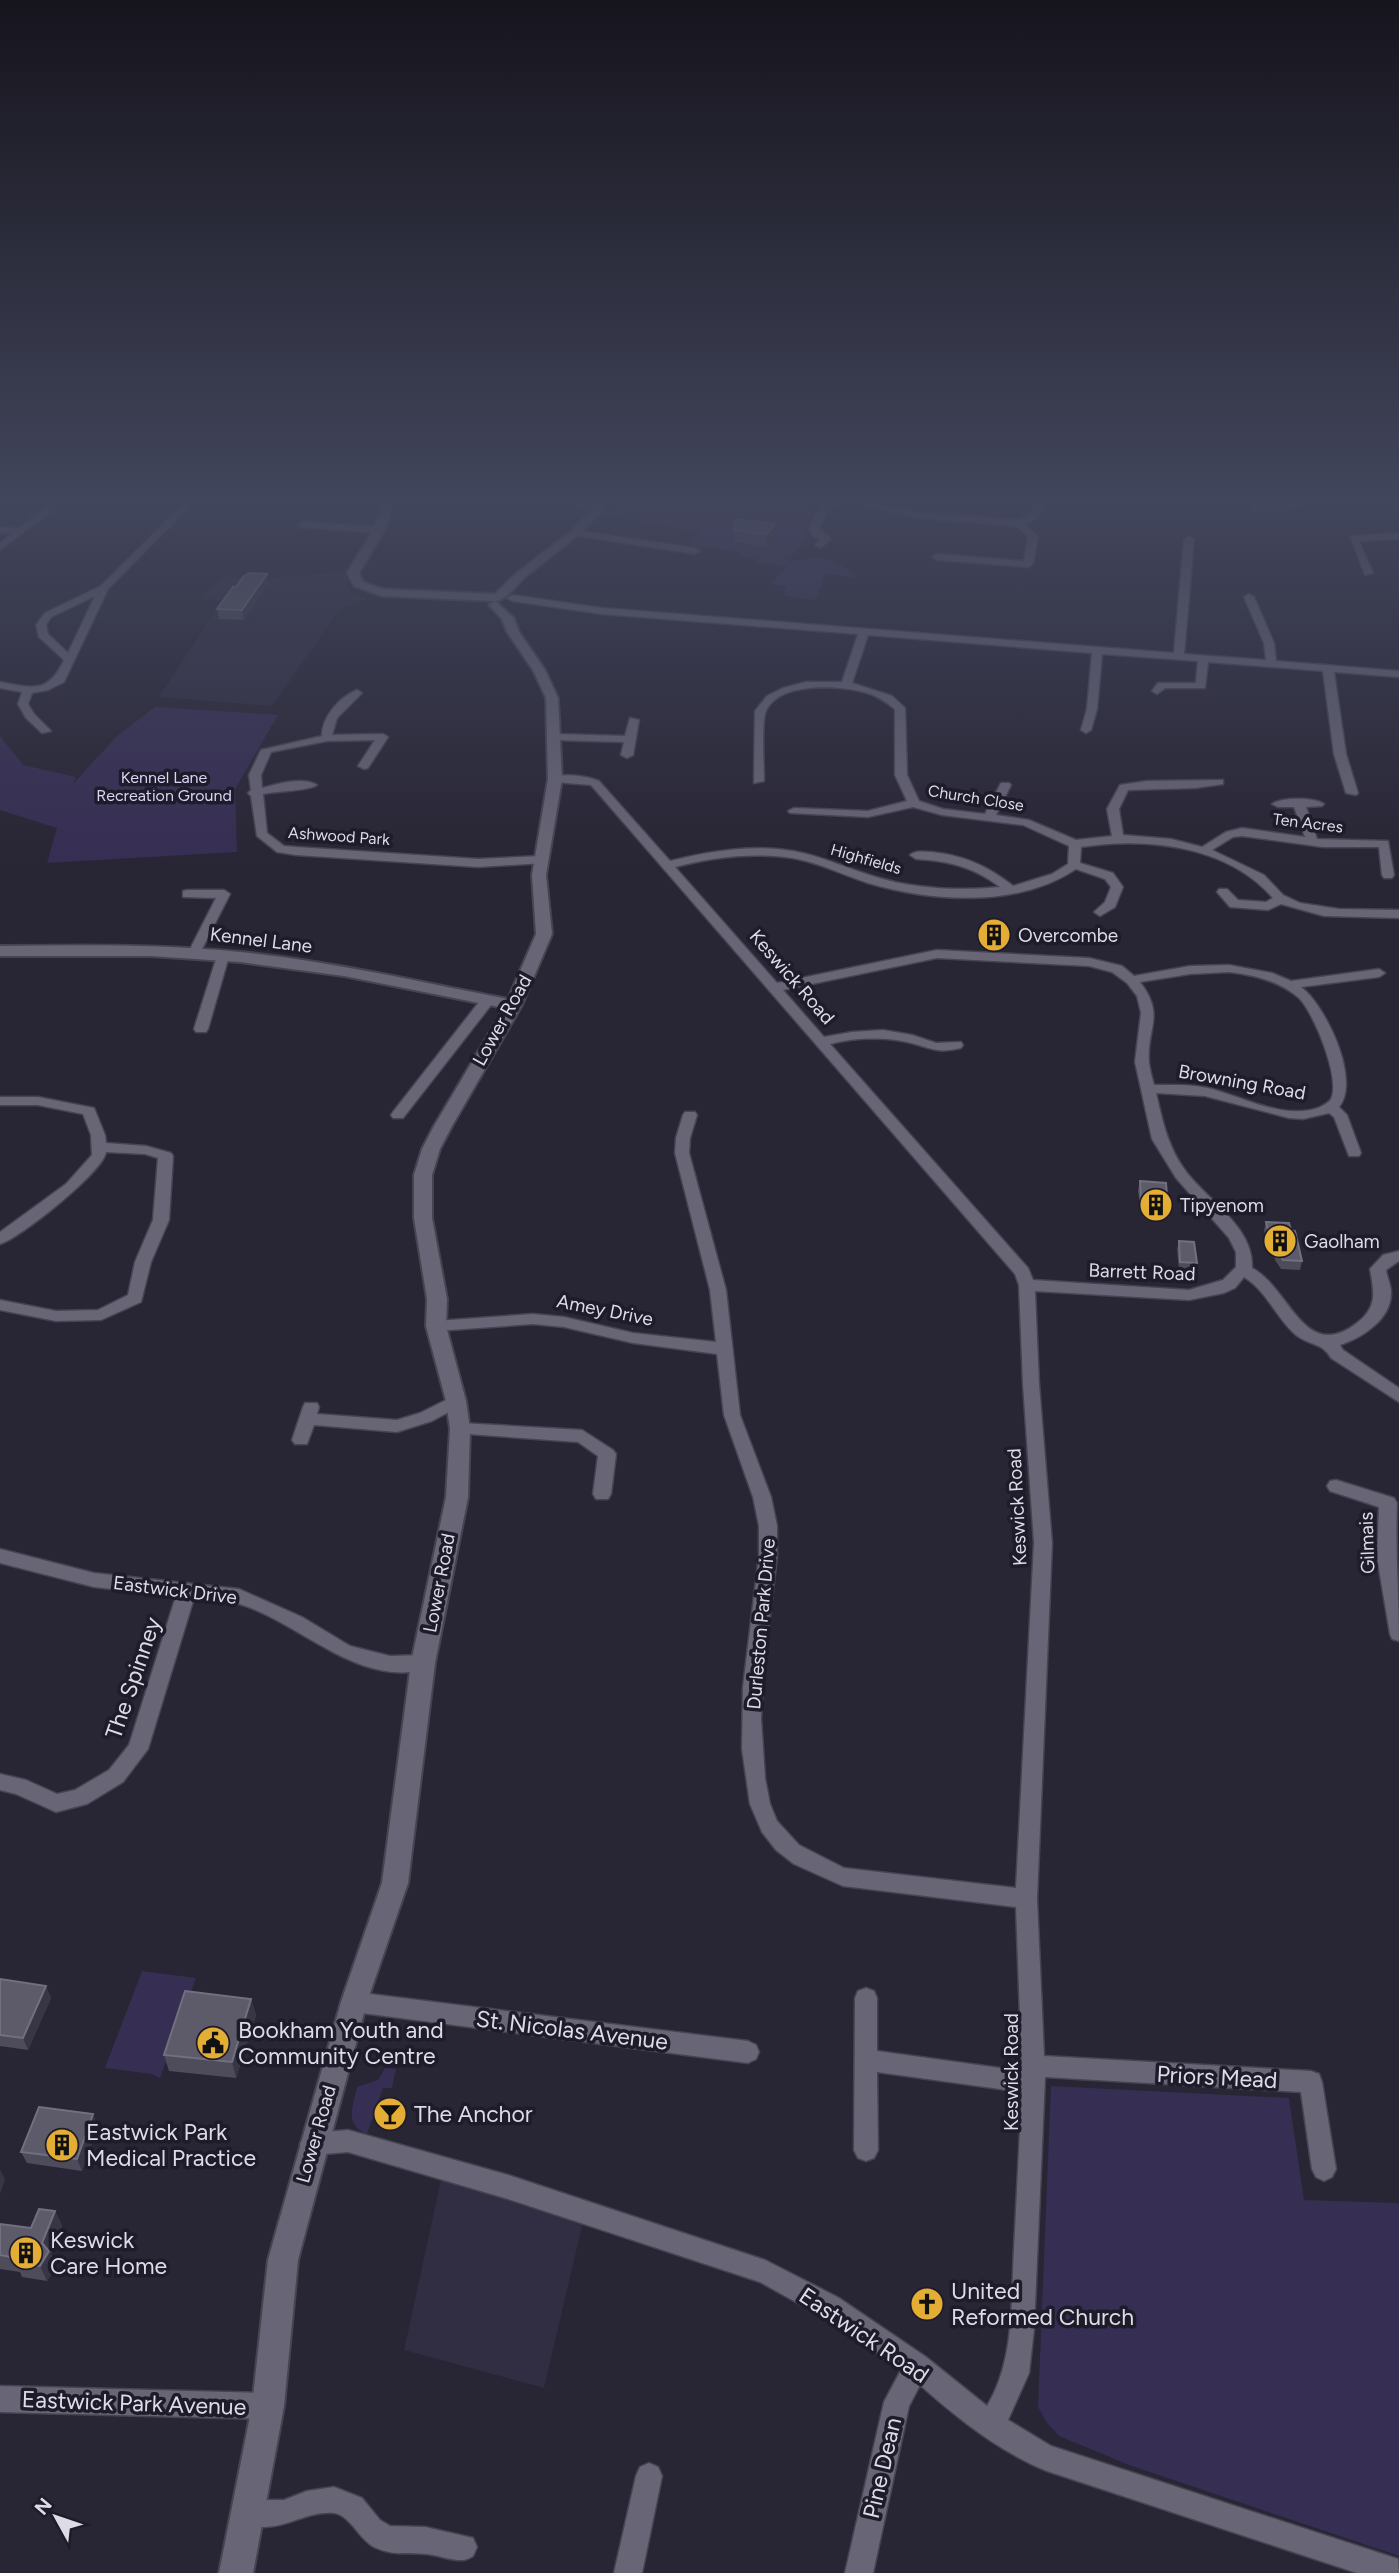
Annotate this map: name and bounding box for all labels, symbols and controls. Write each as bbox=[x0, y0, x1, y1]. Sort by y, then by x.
park label: Kennel Lane Recreation Ground bbox=[96, 768, 232, 805]
street label: Church Close bbox=[927, 781, 1026, 815]
street label: Ten Acres bbox=[1272, 809, 1344, 837]
street label: Ashwood Park bbox=[288, 823, 391, 849]
street label: Highfields bbox=[828, 840, 904, 878]
building icon: Overcombe bbox=[975, 916, 1013, 954]
street label: Kennel Lane bbox=[209, 922, 313, 958]
place label: Overcombe bbox=[1018, 924, 1118, 947]
street label: Keswick Road bbox=[745, 925, 839, 1029]
street label: Lower Road bbox=[468, 970, 536, 1070]
street label: Browning Road bbox=[1177, 1059, 1307, 1105]
building icon: Tipyenom bbox=[1137, 1186, 1175, 1224]
place label: Tipyenom bbox=[1180, 1194, 1264, 1217]
building icon: Gaolham bbox=[1261, 1222, 1299, 1260]
place label: Gaolham bbox=[1304, 1230, 1380, 1253]
street label: Barrett Road bbox=[1088, 1259, 1196, 1285]
street label: Amey Drive bbox=[555, 1289, 655, 1331]
street label: Keswick Road bbox=[1002, 1448, 1032, 1566]
street label: Gilmais bbox=[1354, 1511, 1380, 1574]
street label: Lower Road bbox=[418, 1531, 460, 1635]
street label: Durleston Park Drive bbox=[742, 1537, 780, 1711]
street label: Eastwick Drive bbox=[112, 1571, 238, 1609]
street label: The Spinney bbox=[99, 1613, 167, 1743]
street label: St. Nicolas Avenue bbox=[474, 2004, 670, 2056]
street label: Keswick Road bbox=[1000, 2013, 1023, 2131]
place label: Bookham Youth and Community Centre bbox=[238, 2016, 444, 2070]
public building icon: Bookham Youth and Community Centre bbox=[194, 2024, 232, 2062]
street label: Priors Mead bbox=[1156, 2060, 1278, 2094]
street label: Lower Road bbox=[291, 2082, 341, 2186]
bar icon: The Anchor bbox=[371, 2095, 409, 2133]
place label: The Anchor bbox=[414, 2100, 533, 2128]
place label: Eastwick Park Medical Practice bbox=[86, 2118, 256, 2172]
building icon: Eastwick Park Medical Practice bbox=[43, 2126, 81, 2164]
place label: Keswick Care Home bbox=[50, 2226, 167, 2280]
building icon: Keswick Care Home bbox=[7, 2234, 45, 2272]
place label: United Reformed Church bbox=[951, 2277, 1134, 2331]
street label: Eastwick Road bbox=[794, 2281, 934, 2389]
church icon: United Reformed Church bbox=[908, 2285, 946, 2323]
street label: Eastwick Park Avenue bbox=[21, 2385, 247, 2421]
street label: Pine Dean bbox=[857, 2415, 907, 2521]
north arrow bbox=[21, 2482, 91, 2552]
text: N bbox=[30, 2493, 57, 2519]

